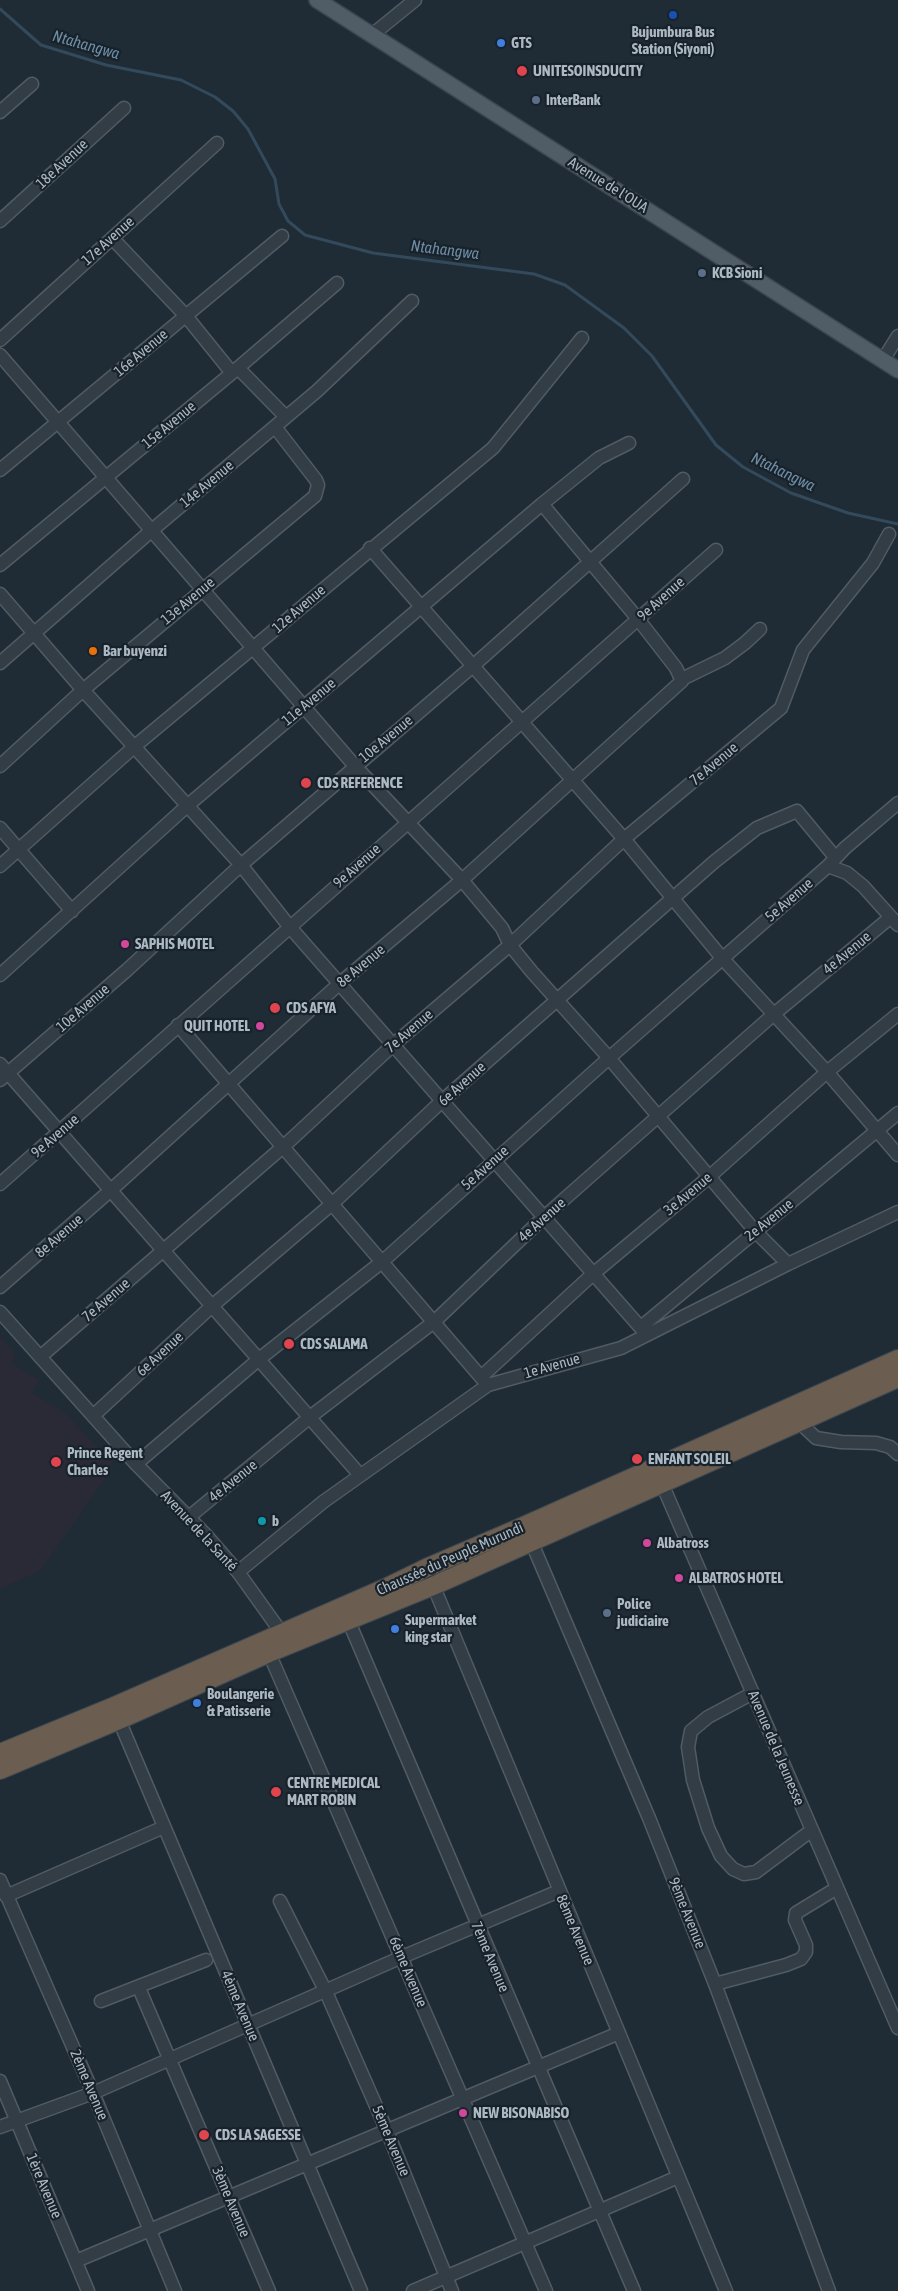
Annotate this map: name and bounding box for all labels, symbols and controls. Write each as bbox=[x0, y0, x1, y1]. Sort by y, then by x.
marker: Bujumbura Bus Station (Siyoni) bbox=[667, 9, 679, 21]
place label: Bujumbura Bus Station (Siyoni) bbox=[631, 23, 715, 58]
water label: Ntahangwa bbox=[50, 26, 122, 64]
place label: GTS bbox=[511, 34, 532, 52]
marker: GTS bbox=[495, 37, 507, 49]
place label: UNITESOINSDUCITY bbox=[533, 62, 643, 80]
marker: UNITESOINSDUCITY bbox=[515, 64, 529, 78]
place label: InterBank bbox=[546, 91, 600, 109]
marker: InterBank bbox=[530, 94, 542, 106]
street label: 18e Avenue bbox=[32, 135, 92, 193]
street label: Avenue de l'OUA bbox=[565, 153, 651, 217]
street label: 17e Avenue bbox=[78, 213, 138, 269]
water label: Ntahangwa bbox=[410, 236, 480, 264]
place label: KCB Sioni bbox=[712, 264, 762, 282]
marker: KCB Sioni bbox=[696, 267, 708, 279]
street label: 16e Avenue bbox=[111, 325, 171, 381]
street label: 15e Avenue bbox=[139, 397, 199, 453]
water label: Ntahangwa bbox=[748, 448, 818, 496]
street label: 14e Avenue bbox=[177, 456, 237, 512]
street label: 13e Avenue bbox=[158, 573, 218, 629]
street label: 9e Avenue bbox=[634, 573, 688, 625]
street label: 12e Avenue bbox=[269, 581, 329, 637]
place label: Bar buyenzi bbox=[103, 642, 167, 660]
marker: Bar buyenzi bbox=[87, 645, 99, 657]
street label: 11e Avenue bbox=[279, 674, 339, 730]
street label: 10e Avenue bbox=[356, 711, 416, 767]
street label: 7e Avenue bbox=[686, 739, 742, 789]
place label: CDS REFERENCE bbox=[317, 774, 403, 792]
marker: CDS REFERENCE bbox=[299, 776, 313, 790]
street label: 9e Avenue bbox=[330, 840, 384, 892]
street label: 5e Avenue bbox=[761, 874, 817, 926]
street label: 4e Avenue bbox=[819, 928, 875, 978]
place label: SAPHIS MOTEL bbox=[135, 935, 214, 953]
marker: SAPHIS MOTEL bbox=[119, 938, 131, 950]
street label: 8e Avenue bbox=[333, 941, 389, 991]
street label: 10e Avenue bbox=[53, 980, 113, 1036]
place label: CDS AFYA bbox=[286, 999, 336, 1017]
marker: CDS AFYA bbox=[268, 1001, 282, 1015]
street label: 7e Avenue bbox=[381, 1005, 437, 1057]
place label: QUIT HOTEL bbox=[184, 1017, 250, 1035]
marker: QUIT HOTEL bbox=[254, 1020, 266, 1032]
street label: 6e Avenue bbox=[435, 1058, 489, 1110]
street label: 9e Avenue bbox=[27, 1110, 83, 1162]
street label: 5e Avenue bbox=[458, 1142, 512, 1194]
street label: 3e Avenue bbox=[660, 1169, 716, 1219]
street label: 4e Avenue bbox=[515, 1194, 569, 1246]
street label: 2e Avenue bbox=[741, 1195, 797, 1245]
street label: 8e Avenue bbox=[31, 1210, 87, 1262]
street label: 7e Avenue bbox=[78, 1274, 134, 1326]
street label: 6e Avenue bbox=[133, 1328, 187, 1380]
place label: CDS SALAMA bbox=[300, 1335, 368, 1353]
marker: CDS SALAMA bbox=[282, 1337, 296, 1351]
street label: 1e Avenue bbox=[522, 1349, 582, 1383]
place label: Prince Regent Charles bbox=[67, 1444, 143, 1479]
place label: ENFANT SOLEIL bbox=[648, 1450, 731, 1468]
marker: ENFANT SOLEIL bbox=[630, 1452, 644, 1466]
marker: Prince Regent Charles bbox=[49, 1455, 63, 1469]
street label: 4e Avenue bbox=[205, 1456, 261, 1506]
street label: Avenue de la Santé bbox=[157, 1487, 241, 1575]
place label: b bbox=[272, 1512, 279, 1530]
marker: b bbox=[256, 1515, 268, 1527]
street label: Chaussée du Peuple Murundi bbox=[374, 1519, 526, 1599]
place label: Albatross bbox=[657, 1534, 709, 1552]
marker: Albatross bbox=[641, 1537, 653, 1549]
place label: ALBATROS HOTEL bbox=[689, 1569, 783, 1587]
marker: ALBATROS HOTEL bbox=[673, 1572, 685, 1584]
place label: Police judiciaire bbox=[617, 1595, 669, 1630]
marker: Police judiciaire bbox=[601, 1607, 613, 1619]
place label: Supermarket king star bbox=[405, 1611, 477, 1646]
marker: Supermarket king star bbox=[389, 1623, 401, 1635]
place label: Boulangerie & Patisserie bbox=[207, 1685, 274, 1720]
street label: Avenue de la Jeunesse bbox=[744, 1688, 808, 1808]
marker: Boulangerie & Patisserie bbox=[191, 1697, 203, 1709]
place label: CENTRE MEDICAL MART ROBIN bbox=[287, 1774, 380, 1809]
marker: CENTRE MEDICAL MART ROBIN bbox=[269, 1785, 283, 1799]
street label: 9ème Avenue bbox=[665, 1875, 709, 1951]
street label: 8ème Avenue bbox=[552, 1892, 598, 1968]
street label: 7ème Avenue bbox=[467, 1919, 513, 1995]
street label: 6ème Avenue bbox=[385, 1934, 431, 2010]
street label: 4ème Avenue bbox=[217, 1968, 263, 2044]
street label: 2ème Avenue bbox=[66, 2047, 112, 2123]
street label: 5ème Avenue bbox=[368, 2103, 414, 2179]
place label: NEW BISONABISO bbox=[473, 2104, 569, 2122]
marker: NEW BISONABISO bbox=[457, 2107, 469, 2119]
place label: CDS LA SAGESSE bbox=[215, 2126, 301, 2144]
marker: CDS LA SAGESSE bbox=[197, 2128, 211, 2142]
street label: 1ère Avenue bbox=[22, 2151, 66, 2221]
street label: 3ème Avenue bbox=[208, 2164, 254, 2240]

